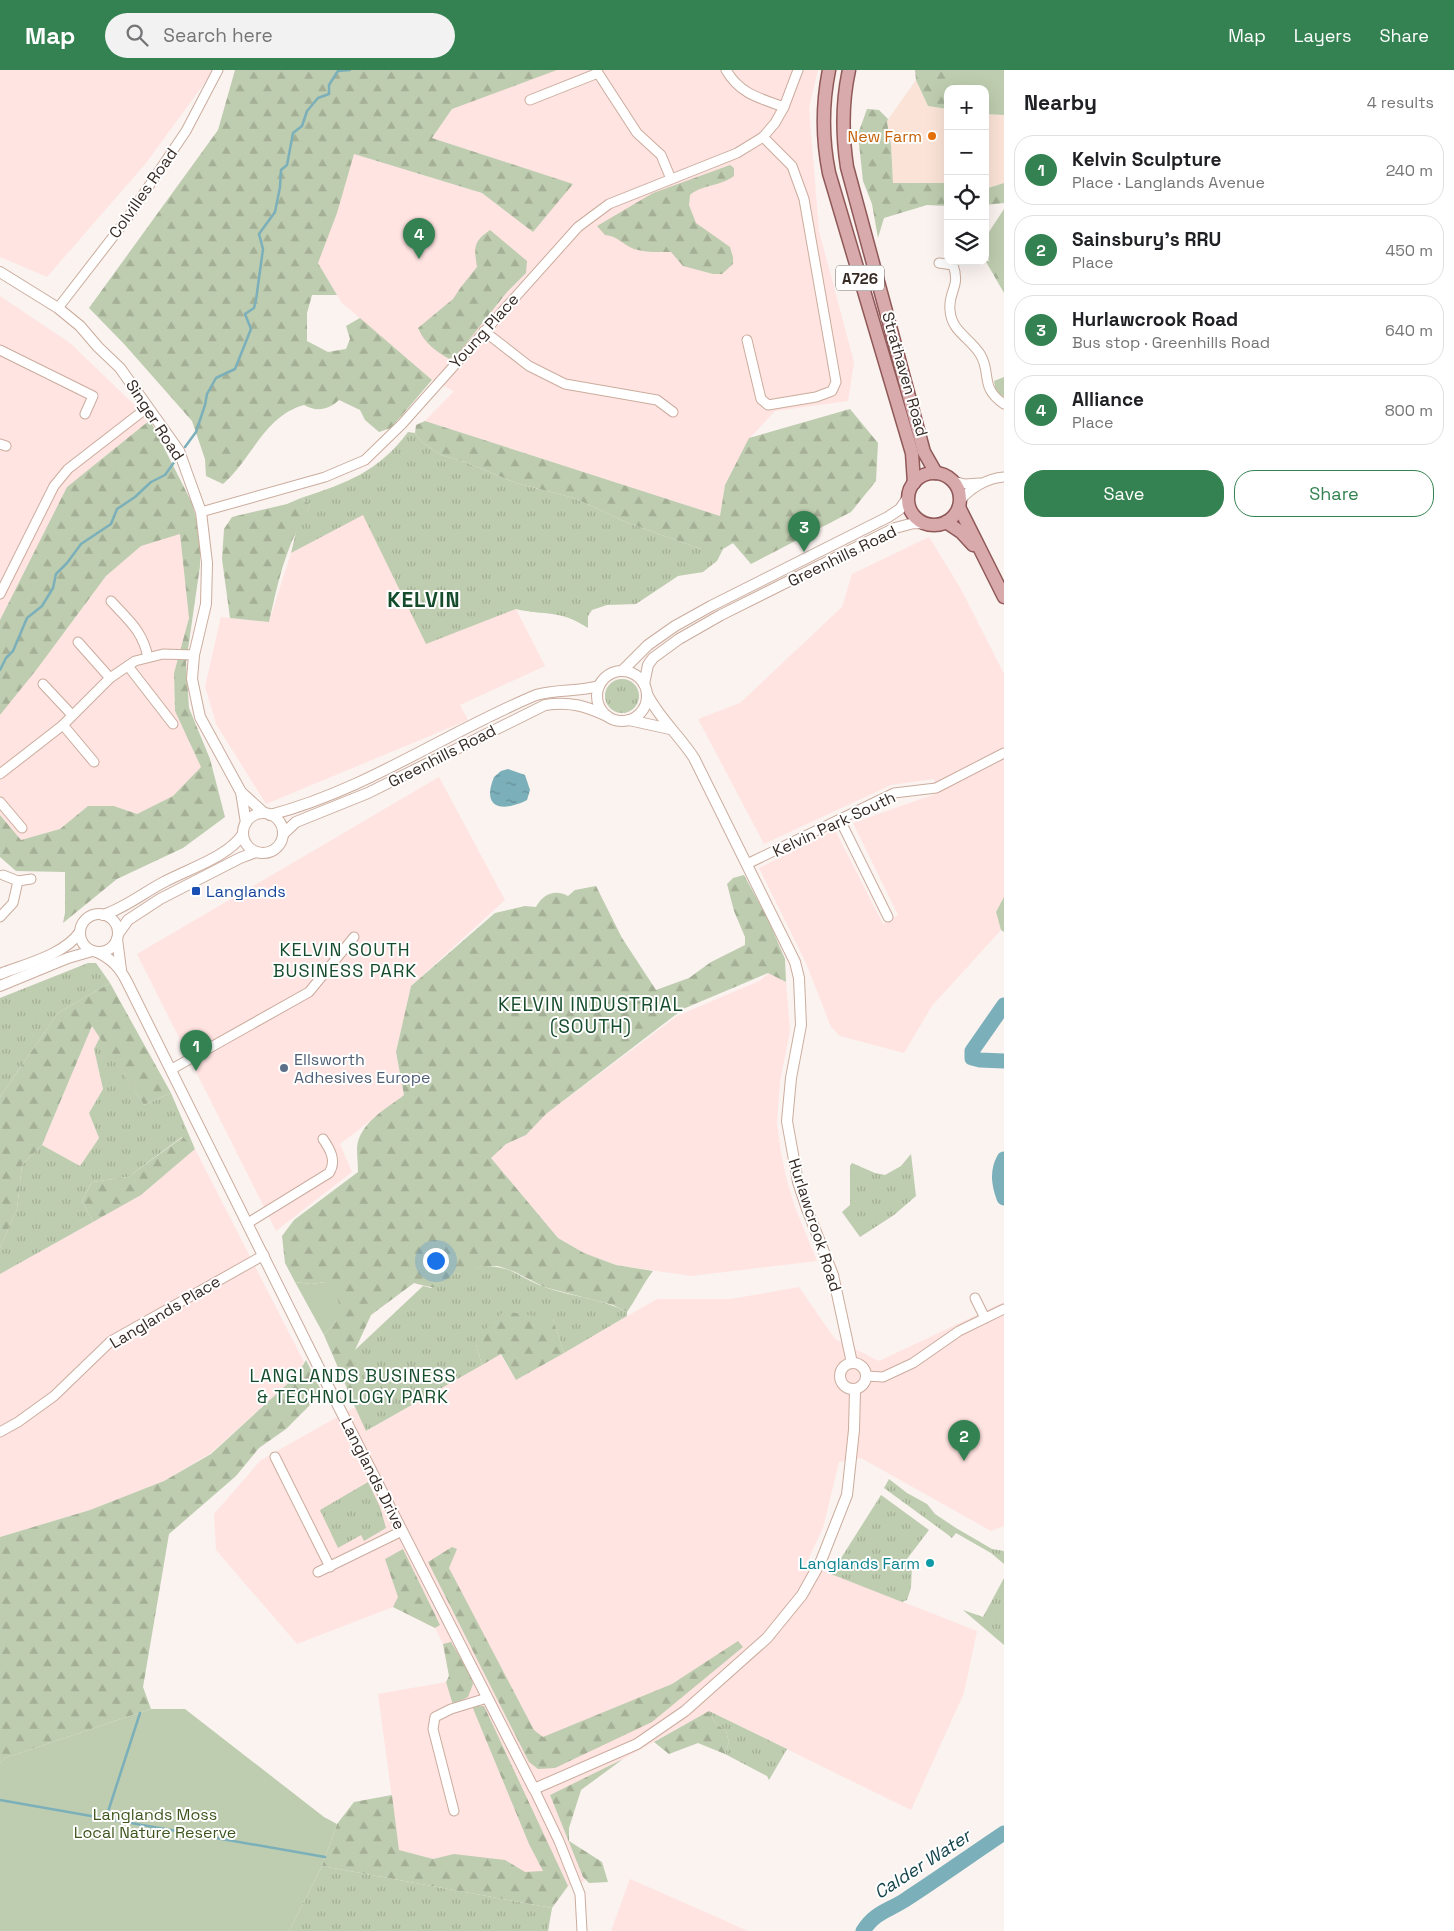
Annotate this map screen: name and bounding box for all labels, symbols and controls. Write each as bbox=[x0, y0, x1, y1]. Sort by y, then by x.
search box bbox=[105, 13, 455, 58]
text: Map bbox=[25, 20, 75, 51]
icon: search bbox=[123, 21, 151, 49]
text: Search here bbox=[163, 23, 273, 48]
text: Map bbox=[1228, 24, 1266, 47]
text: Layers bbox=[1294, 24, 1351, 47]
text: Share bbox=[1379, 24, 1429, 47]
map controls bbox=[944, 85, 989, 265]
button: + bbox=[944, 85, 989, 130]
text: Nearby bbox=[1024, 89, 1097, 116]
text: 4 results bbox=[1367, 92, 1434, 113]
place label: New Farm bbox=[848, 126, 922, 147]
marker: New Farm bbox=[926, 130, 938, 142]
button: − bbox=[944, 130, 989, 175]
street label: Colvilles Road bbox=[104, 144, 182, 242]
text: Kelvin Sculpture bbox=[1072, 147, 1221, 172]
text: 1 bbox=[1037, 160, 1045, 181]
text: 240 m bbox=[1386, 160, 1433, 181]
text: Place · Langlands Avenue bbox=[1072, 172, 1265, 193]
button: locate bbox=[944, 175, 989, 220]
pin: 4 bbox=[403, 218, 435, 259]
button: layers bbox=[944, 220, 989, 265]
text: Sainsbury's RRU bbox=[1072, 227, 1221, 252]
text: 2 bbox=[1036, 240, 1046, 261]
text: 450 m bbox=[1385, 240, 1433, 261]
text: Place bbox=[1072, 252, 1114, 273]
road number: A726 bbox=[836, 266, 884, 290]
street label: Young Place bbox=[445, 289, 523, 373]
text: Hurlawcrook Road bbox=[1072, 307, 1238, 332]
street label: Strathaven Road bbox=[877, 309, 933, 439]
text: 3 bbox=[1036, 320, 1046, 341]
text: 640 m bbox=[1385, 320, 1433, 341]
text: Bus stop · Greenhills Road bbox=[1072, 332, 1270, 353]
street label: Singer Road bbox=[121, 375, 189, 465]
text: Alliance bbox=[1072, 387, 1144, 412]
text: 4 bbox=[1036, 400, 1046, 421]
text: 800 m bbox=[1385, 400, 1433, 421]
text: Place bbox=[1072, 412, 1114, 433]
button: Save bbox=[1024, 470, 1224, 517]
button: Share bbox=[1234, 470, 1434, 517]
pin: 3 bbox=[788, 511, 820, 552]
street label: Greenhills Road bbox=[784, 521, 900, 591]
district label: KELVIN bbox=[387, 586, 461, 613]
street label: Greenhills Road bbox=[384, 720, 500, 792]
street label: Kelvin Park South bbox=[769, 786, 899, 862]
place label: Langlands bbox=[206, 881, 286, 902]
marker: Langlands bbox=[190, 885, 202, 897]
district label: KELVIN SOUTH BUSINESS PARK bbox=[273, 938, 417, 982]
district label: KELVIN INDUSTRIAL (SOUTH) bbox=[498, 992, 684, 1039]
pin: 1 bbox=[180, 1030, 212, 1071]
place label: Ellsworth Adhesives Europe bbox=[294, 1049, 431, 1088]
marker: Ellsworth Adhesives Europe bbox=[278, 1062, 290, 1074]
street label: Hurlawcrook Road bbox=[784, 1156, 846, 1294]
your location bbox=[423, 1248, 449, 1274]
street label: Langlands Place bbox=[106, 1271, 224, 1353]
district label: LANGLANDS BUSINESS & TECHNOLOGY PARK bbox=[249, 1364, 457, 1408]
street label: Langlands Drive bbox=[336, 1415, 410, 1533]
pin: 2 bbox=[948, 1420, 980, 1461]
place label: Langlands Farm bbox=[799, 1553, 920, 1574]
marker: Langlands Farm bbox=[924, 1557, 936, 1569]
park label: Langlands Moss Local Nature Reserve bbox=[74, 1804, 236, 1843]
water label: Calder Water bbox=[869, 1823, 976, 1904]

